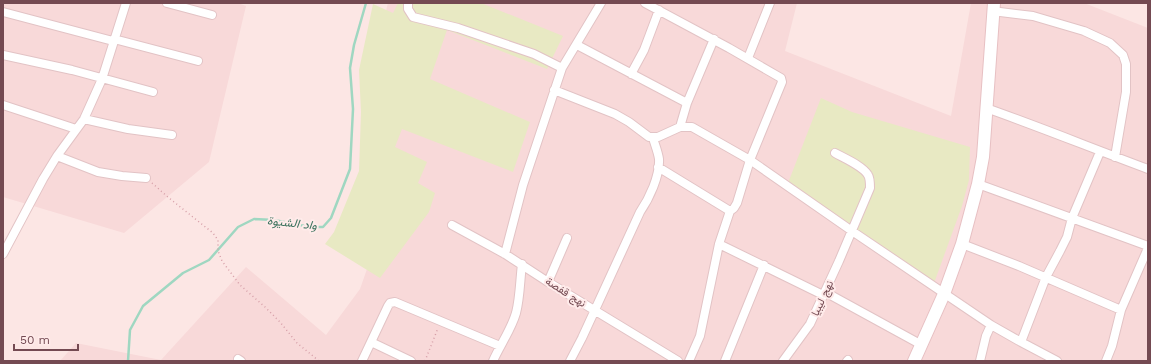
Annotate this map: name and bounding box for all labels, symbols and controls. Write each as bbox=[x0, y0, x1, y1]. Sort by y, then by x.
water label: واد الشيوة bbox=[266, 213, 318, 234]
street label: نهج قفصة bbox=[542, 275, 589, 311]
street label: نهج ليبيا bbox=[809, 278, 837, 319]
scale bar bbox=[14, 326, 78, 352]
text: 50 m bbox=[20, 333, 50, 347]

